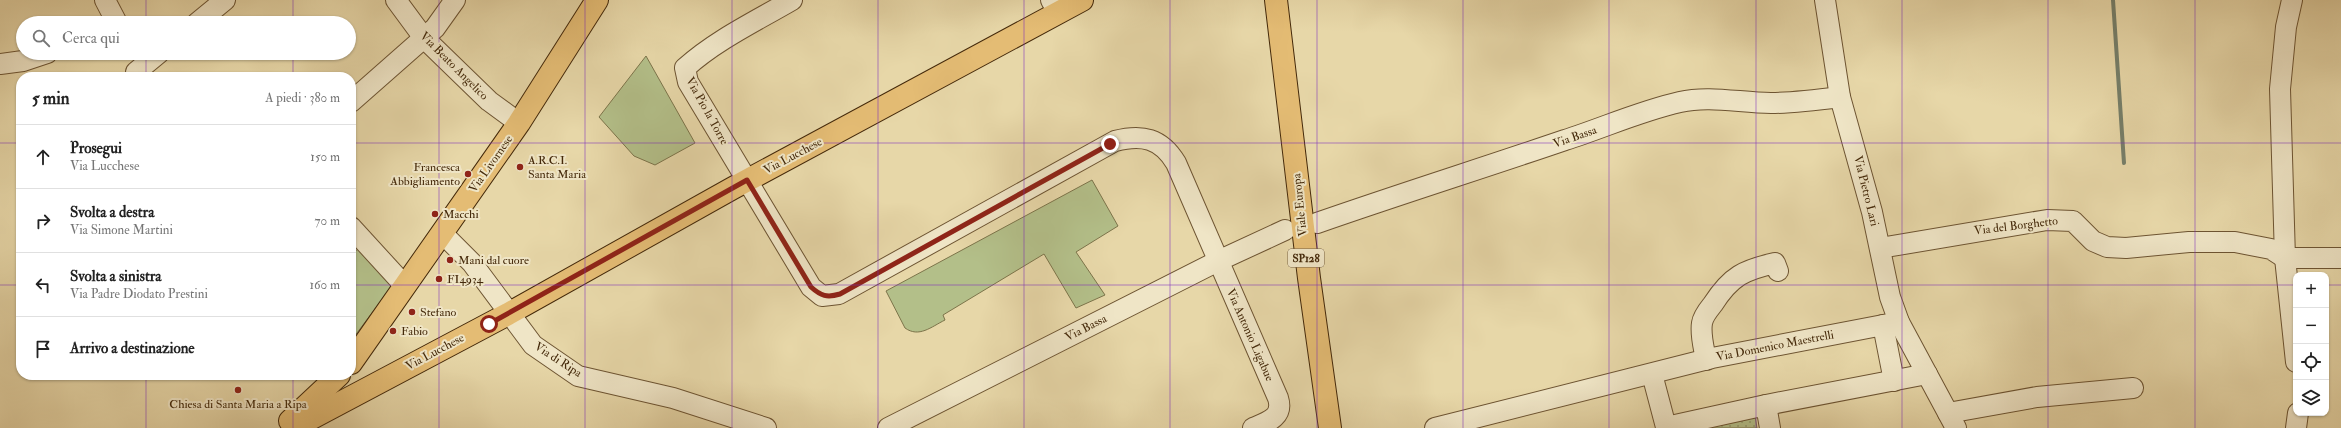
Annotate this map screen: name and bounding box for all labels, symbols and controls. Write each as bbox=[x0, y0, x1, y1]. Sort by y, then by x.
search box bbox=[16, 16, 356, 60]
icon: search bbox=[30, 27, 52, 49]
text: Cerca qui bbox=[62, 29, 120, 48]
street label: Via Beato Angelico bbox=[417, 29, 491, 103]
street label: Via Pio la Torre bbox=[682, 75, 732, 147]
text: 5 min bbox=[32, 88, 70, 109]
text: A piedi · 380 m bbox=[265, 90, 340, 106]
street label: Via Bassa bbox=[1551, 122, 1600, 151]
street label: Via Livornese bbox=[466, 132, 516, 196]
street label: Via Lucchese bbox=[761, 134, 825, 178]
route end bbox=[1101, 135, 1119, 153]
text: Prosegui bbox=[70, 139, 122, 158]
icon: ahead bbox=[32, 146, 54, 168]
text: 150 m bbox=[310, 149, 340, 165]
place label: A.R.C.I. Santa Maria bbox=[527, 153, 587, 182]
street label: Via Pietro Lari bbox=[1850, 154, 1882, 228]
text: Via Lucchese bbox=[70, 158, 139, 174]
place label: Francesca Abbigliamento bbox=[389, 160, 461, 189]
marker: A.R.C.I. Santa Maria bbox=[515, 162, 525, 172]
marker: Francesca Abbigliamento bbox=[463, 169, 473, 179]
street label: Viale Europa bbox=[1289, 172, 1311, 237]
text: Svolta a destra bbox=[70, 203, 154, 222]
place label: Macchi bbox=[443, 207, 479, 222]
marker: Macchi bbox=[430, 209, 440, 219]
icon: right bbox=[32, 210, 54, 232]
text: 70 m bbox=[315, 213, 340, 229]
street label: Via del Borghetto bbox=[1973, 213, 2059, 239]
text: Via Simone Martini bbox=[70, 222, 173, 238]
road number: SP128 bbox=[1288, 249, 1324, 267]
place label: Mani dal cuore bbox=[458, 253, 529, 268]
marker: Mani dal cuore bbox=[445, 255, 455, 265]
text: Svolta a sinistra bbox=[70, 267, 162, 286]
place label: FI4934 bbox=[447, 272, 484, 287]
map controls bbox=[2293, 272, 2329, 416]
button: + bbox=[2293, 272, 2329, 308]
icon: left bbox=[32, 274, 54, 296]
marker: FI4934 bbox=[434, 274, 444, 284]
text: 160 m bbox=[309, 277, 340, 293]
text: Via Padre Diodato Prestini bbox=[70, 286, 208, 302]
street label: Via Antonio Ligabue bbox=[1223, 286, 1277, 384]
place label: Stefano bbox=[420, 305, 457, 320]
marker: Stefano bbox=[407, 307, 417, 317]
button: − bbox=[2293, 308, 2329, 344]
street label: Via Bassa bbox=[1063, 311, 1110, 345]
route start bbox=[480, 315, 498, 333]
place label: Fabio bbox=[401, 324, 428, 339]
marker: Fabio bbox=[388, 326, 398, 336]
street label: Via Domenico Maestrelli bbox=[1715, 327, 1835, 365]
street label: Via Lucchese bbox=[403, 330, 467, 374]
icon: arrive bbox=[32, 338, 54, 360]
text: Arrivo a destinazione bbox=[70, 339, 195, 358]
street label: Via di Ripa bbox=[531, 339, 585, 381]
button: locate bbox=[2293, 344, 2329, 380]
button: layers bbox=[2293, 380, 2329, 416]
marker: Chiesa di Santa Maria a Ripa bbox=[233, 385, 243, 395]
place label: Chiesa di Santa Maria a Ripa bbox=[169, 397, 308, 412]

